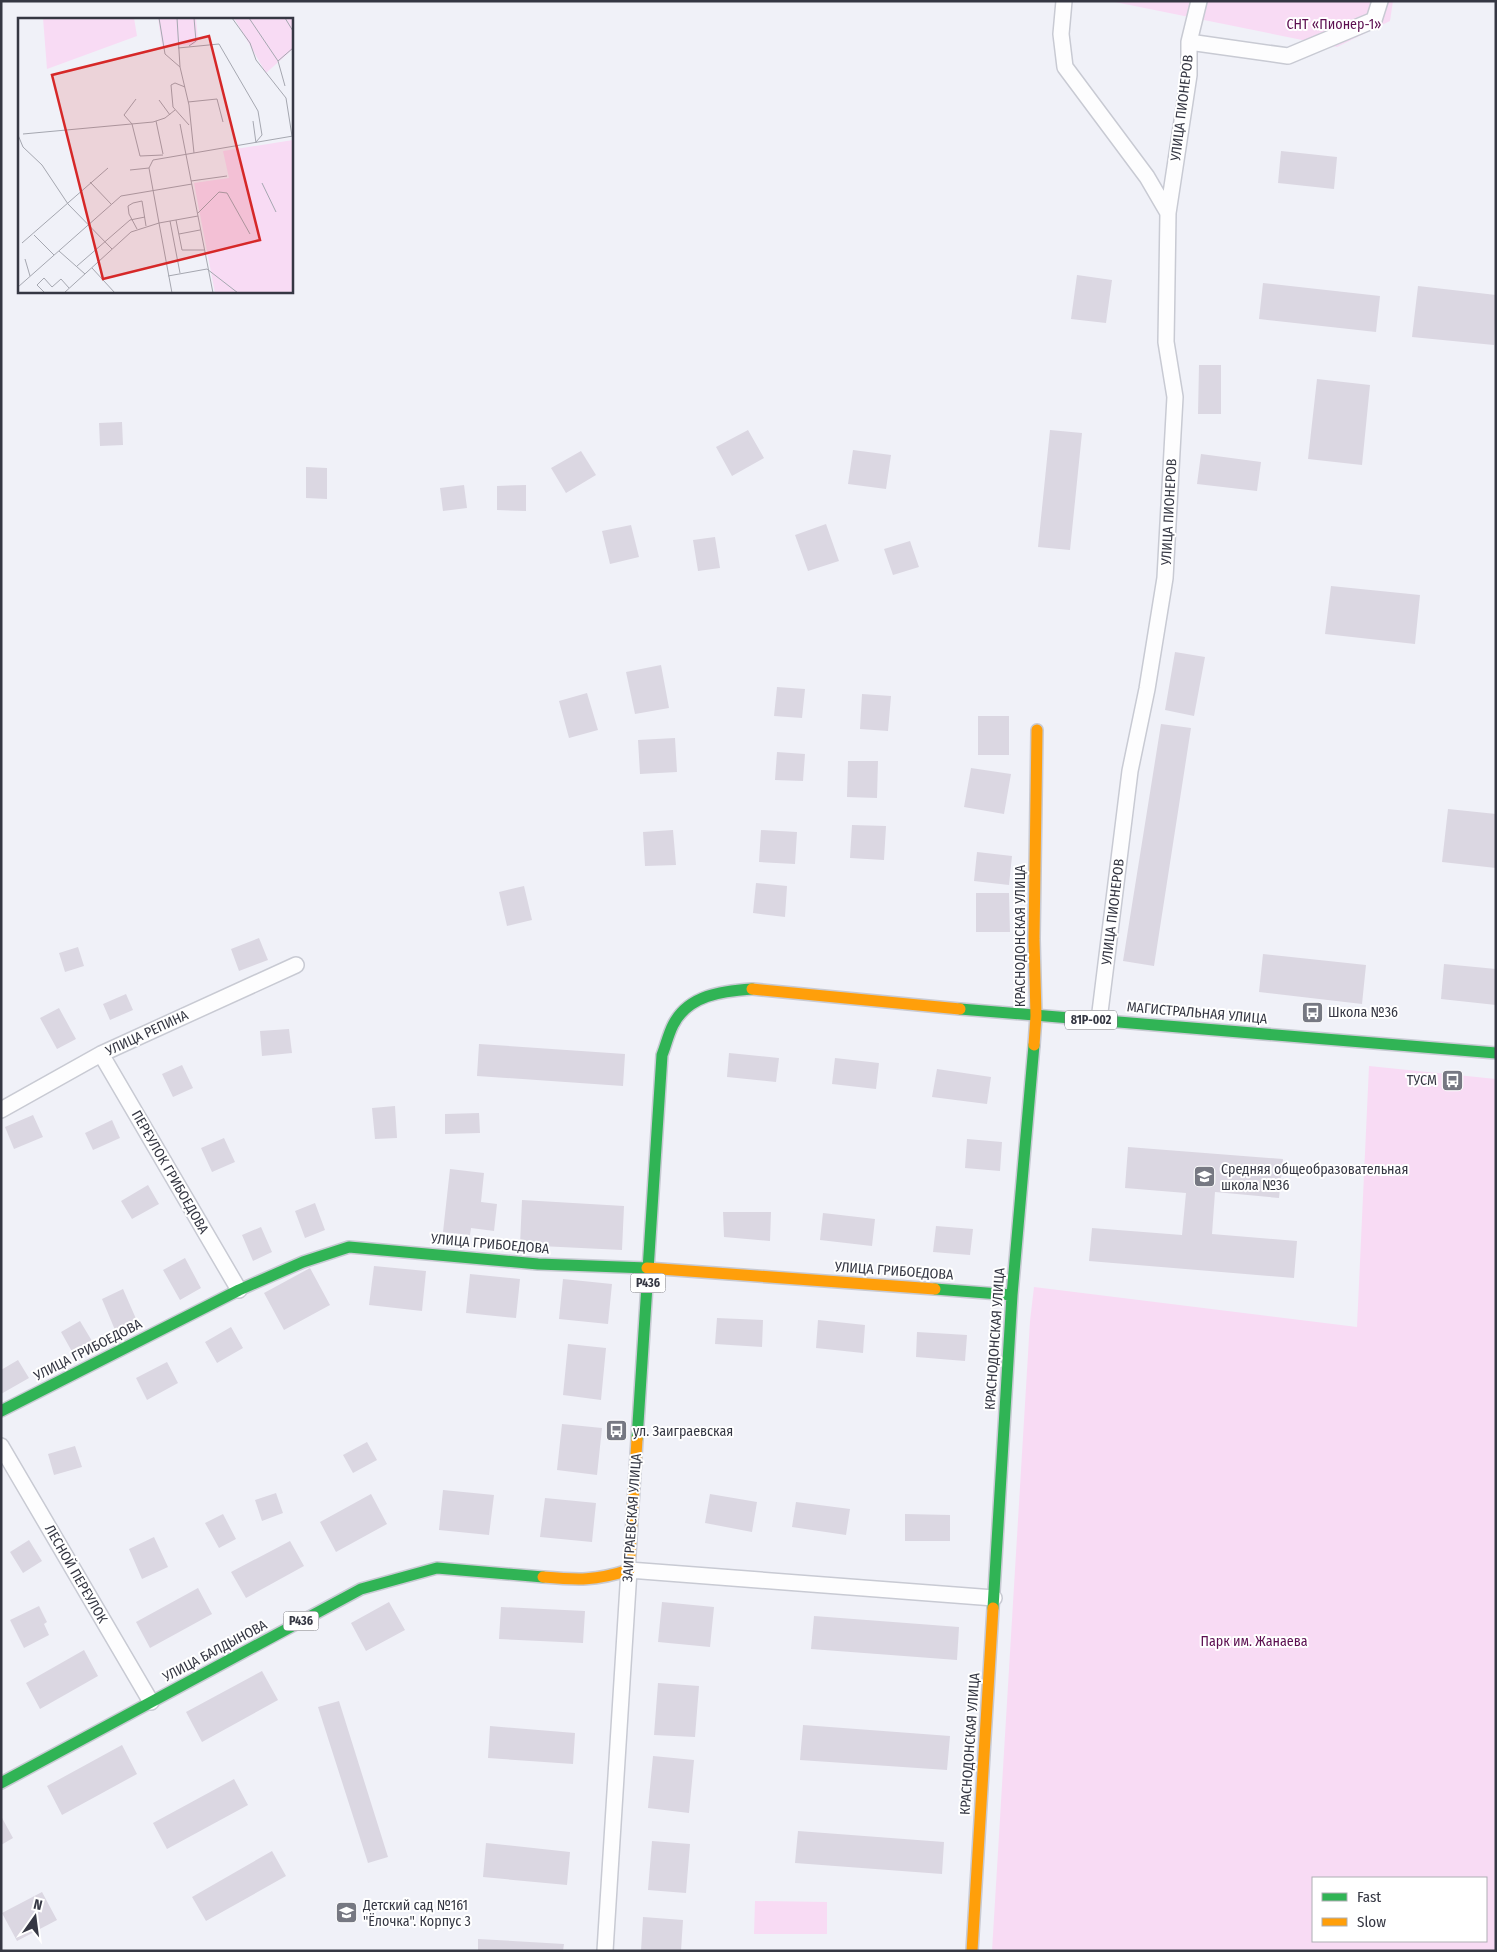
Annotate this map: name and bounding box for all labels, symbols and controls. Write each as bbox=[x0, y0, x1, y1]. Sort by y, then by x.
park label: СНТ «Пионер-1» bbox=[1286, 16, 1382, 33]
inset map bbox=[18, 18, 292, 292]
street label: УЛИЦА ПИОНЕРОВ bbox=[1167, 54, 1197, 163]
street label: УЛИЦА ПИОНЕРОВ bbox=[1158, 458, 1180, 567]
street label: УЛИЦА ПИОНЕРОВ bbox=[1098, 858, 1128, 967]
street label: КРАСНОДОНСКАЯ УЛИЦА bbox=[1012, 864, 1029, 1007]
street label: МАГИСТРАЛЬНАЯ УЛИЦА bbox=[1126, 998, 1269, 1028]
bus stop icon: Школа №36 bbox=[1300, 1000, 1324, 1024]
place label: Школа №36 bbox=[1328, 1004, 1398, 1021]
street label: УЛИЦА РЕПИНА bbox=[102, 1006, 192, 1060]
road number: 81Р-002 bbox=[1065, 1010, 1117, 1030]
bus stop icon: ТУСМ bbox=[1441, 1068, 1465, 1092]
place label: ТУСМ bbox=[1407, 1072, 1437, 1089]
street label: ПЕРЕУЛОК ГРИБОЕДОВА bbox=[128, 1107, 213, 1237]
place label: Средняя общеобразовательная школа №36 bbox=[1221, 1161, 1408, 1194]
school or university icon: Средняя общеобразовательная школа №36 bbox=[1193, 1165, 1217, 1189]
street label: УЛИЦА ГРИБОЕДОВА bbox=[429, 1230, 551, 1258]
street label: УЛИЦА ГРИБОЕДОВА bbox=[833, 1258, 955, 1284]
street label: КРАСНОДОНСКАЯ УЛИЦА bbox=[982, 1267, 1008, 1411]
road number: P436 bbox=[630, 1274, 666, 1292]
street label: УЛИЦА ГРИБОЕДОВА bbox=[30, 1315, 145, 1385]
bus stop icon: ул. Заиграевская bbox=[605, 1419, 629, 1443]
place label: ул. Заиграевская bbox=[633, 1423, 733, 1440]
street label: ЗАИГРАЕВСКАЯ УЛИЦА bbox=[619, 1452, 645, 1583]
street label: ЛЕСНОЙ ПЕРЕУЛОК bbox=[41, 1522, 111, 1627]
road number: P436 bbox=[284, 1612, 318, 1630]
street label: УЛИЦА БАЛДЫНОВА bbox=[159, 1616, 271, 1686]
park label: Парк им. Жанаева bbox=[1200, 1633, 1308, 1650]
street label: КРАСНОДОНСКАЯ УЛИЦА bbox=[957, 1672, 983, 1816]
legend bbox=[1312, 1877, 1487, 1942]
text: Fast bbox=[1357, 1888, 1381, 1906]
north arrow bbox=[10, 1892, 60, 1942]
text: N bbox=[32, 1896, 44, 1914]
place label: Детский сад №161 "Ёлочка". Корпус 3 bbox=[362, 1897, 471, 1930]
school or university icon: Детский сад №161 "Ёлочка". Корпус 3 bbox=[335, 1901, 359, 1925]
text: Slow bbox=[1357, 1913, 1386, 1931]

